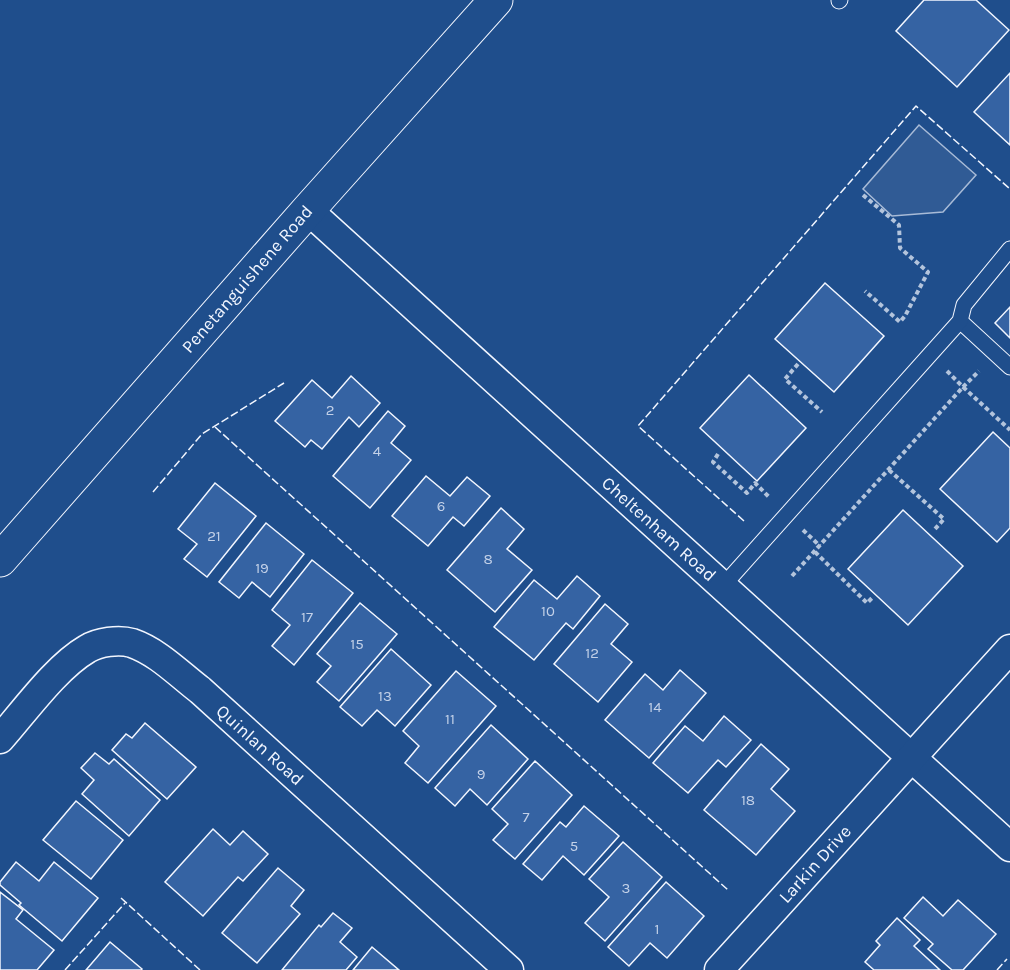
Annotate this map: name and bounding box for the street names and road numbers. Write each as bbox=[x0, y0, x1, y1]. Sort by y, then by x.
street label: Penetanguishene Road bbox=[177, 201, 317, 357]
street label: Cheltenham Road bbox=[597, 472, 721, 586]
street label: Quinlan Road bbox=[212, 700, 308, 790]
street label: Larkin Drive bbox=[774, 820, 856, 908]

